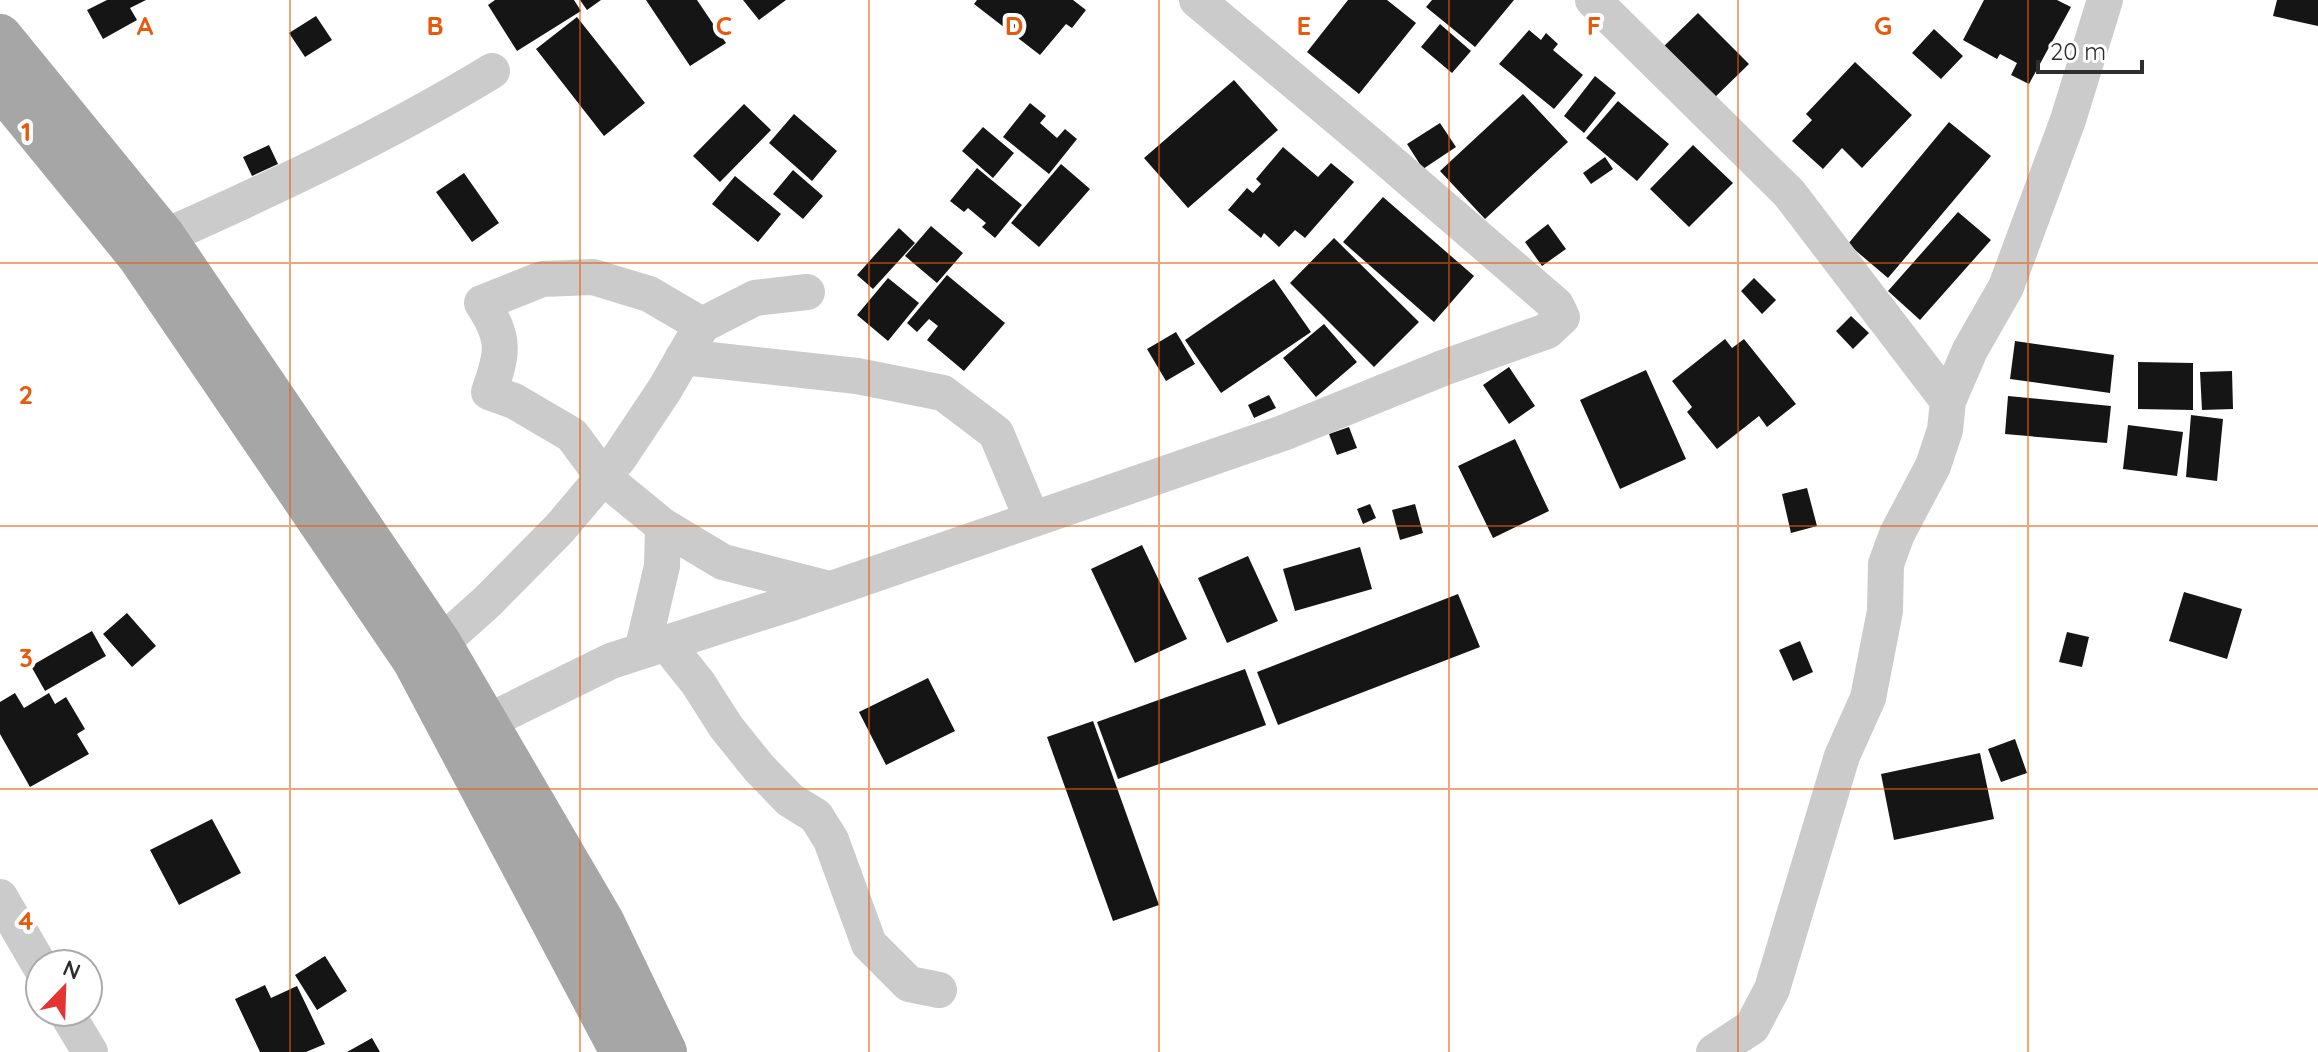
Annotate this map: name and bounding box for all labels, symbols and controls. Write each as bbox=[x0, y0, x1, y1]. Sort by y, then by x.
text: A bbox=[137, 9, 154, 42]
text: B bbox=[426, 9, 444, 42]
text: C bbox=[716, 9, 732, 42]
text: D bbox=[1005, 9, 1023, 42]
text: E bbox=[1297, 9, 1311, 42]
text: F bbox=[1587, 9, 1601, 42]
text: G bbox=[1874, 9, 1892, 42]
scale bar bbox=[2038, 24, 2142, 74]
text: 20 m bbox=[2050, 36, 2106, 66]
text: 1 bbox=[21, 115, 31, 148]
text: 2 bbox=[19, 378, 33, 411]
text: 3 bbox=[19, 641, 33, 674]
text: 4 bbox=[18, 904, 34, 937]
north arrow bbox=[24, 948, 104, 1028]
text: N bbox=[59, 954, 85, 986]

